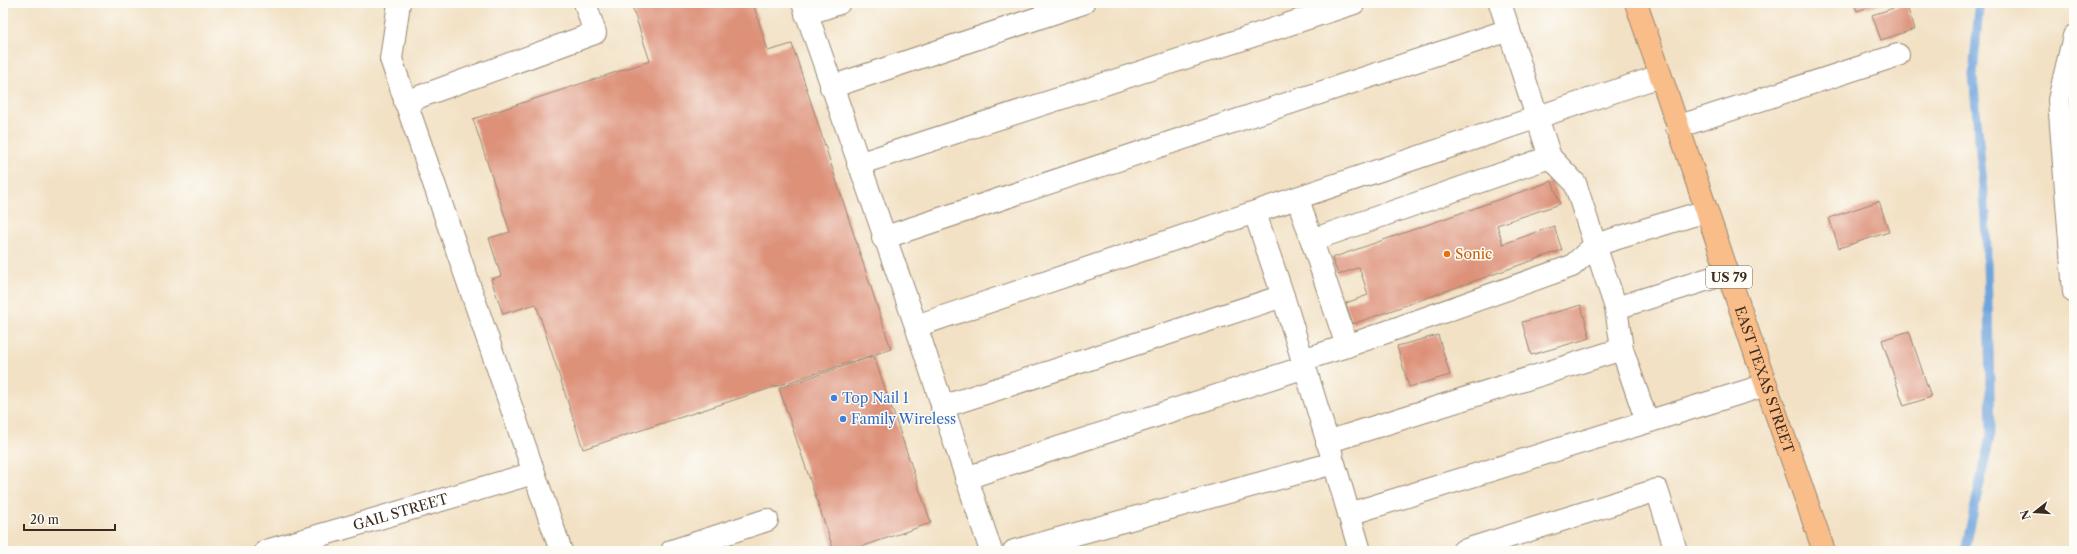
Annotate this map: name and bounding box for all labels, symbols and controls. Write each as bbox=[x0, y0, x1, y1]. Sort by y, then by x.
place label: Sonic bbox=[1455, 245, 1492, 263]
marker: Sonic bbox=[1442, 249, 1452, 259]
road number: US 79 bbox=[1706, 266, 1752, 288]
street label: EAST TEXAS STREET bbox=[1731, 304, 1798, 456]
place label: Top Nail 1 bbox=[842, 389, 909, 407]
marker: Top Nail 1 bbox=[829, 393, 839, 403]
place label: Family Wireless bbox=[851, 410, 956, 428]
marker: Family Wireless bbox=[838, 414, 848, 424]
street label: GAIL STREET bbox=[351, 489, 451, 534]
north arrow bbox=[2015, 492, 2055, 532]
scale bar bbox=[24, 506, 115, 532]
text: N bbox=[2017, 508, 2034, 522]
text: 20 m bbox=[30, 512, 59, 527]

